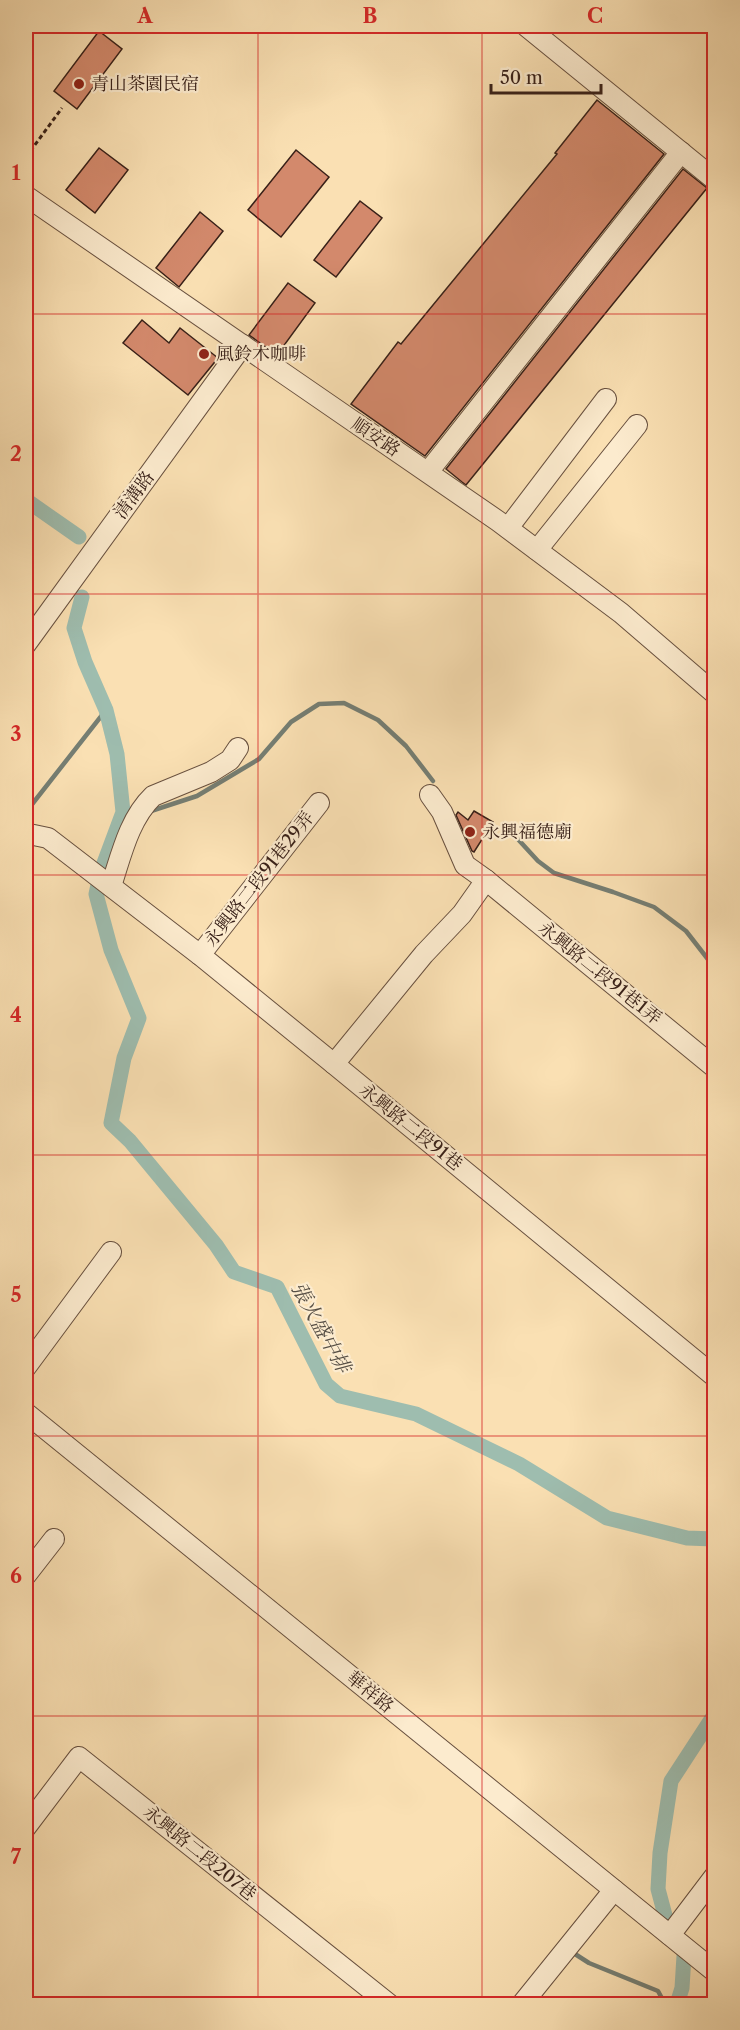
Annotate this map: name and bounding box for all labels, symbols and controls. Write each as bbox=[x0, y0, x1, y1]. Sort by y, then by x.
text: A bbox=[136, 4, 153, 28]
text: B bbox=[363, 4, 378, 28]
text: C bbox=[587, 4, 603, 28]
scale bar bbox=[491, 57, 600, 95]
text: 50 m bbox=[500, 67, 543, 89]
place label: 青山茶園民宿 bbox=[91, 73, 199, 95]
marker: 青山茶園民宿 bbox=[72, 77, 86, 91]
text: 1 bbox=[12, 161, 21, 185]
place label: 風鈴木咖啡 bbox=[216, 343, 306, 365]
marker: 風鈴木咖啡 bbox=[197, 347, 211, 361]
street label: 順安路 bbox=[347, 413, 405, 461]
text: 2 bbox=[10, 442, 22, 466]
street label: 清溝路 bbox=[109, 467, 159, 523]
text: 3 bbox=[10, 722, 22, 746]
street label: 永興路二段91巷29弄 bbox=[200, 807, 318, 951]
place label: 永興福德廟 bbox=[482, 821, 572, 843]
marker: 永興福德廟 bbox=[463, 825, 477, 839]
street label: 永興路二段91巷1弄 bbox=[534, 917, 666, 1029]
text: 4 bbox=[10, 1003, 22, 1027]
street label: 永興路二段91巷 bbox=[355, 1079, 467, 1175]
water label: 張火盛中排 bbox=[286, 1277, 357, 1379]
text: 5 bbox=[10, 1283, 22, 1307]
text: 6 bbox=[10, 1564, 22, 1588]
street label: 華祥路 bbox=[342, 1666, 398, 1718]
street label: 永興路二段207巷 bbox=[139, 1801, 261, 1905]
text: 7 bbox=[11, 1845, 22, 1869]

